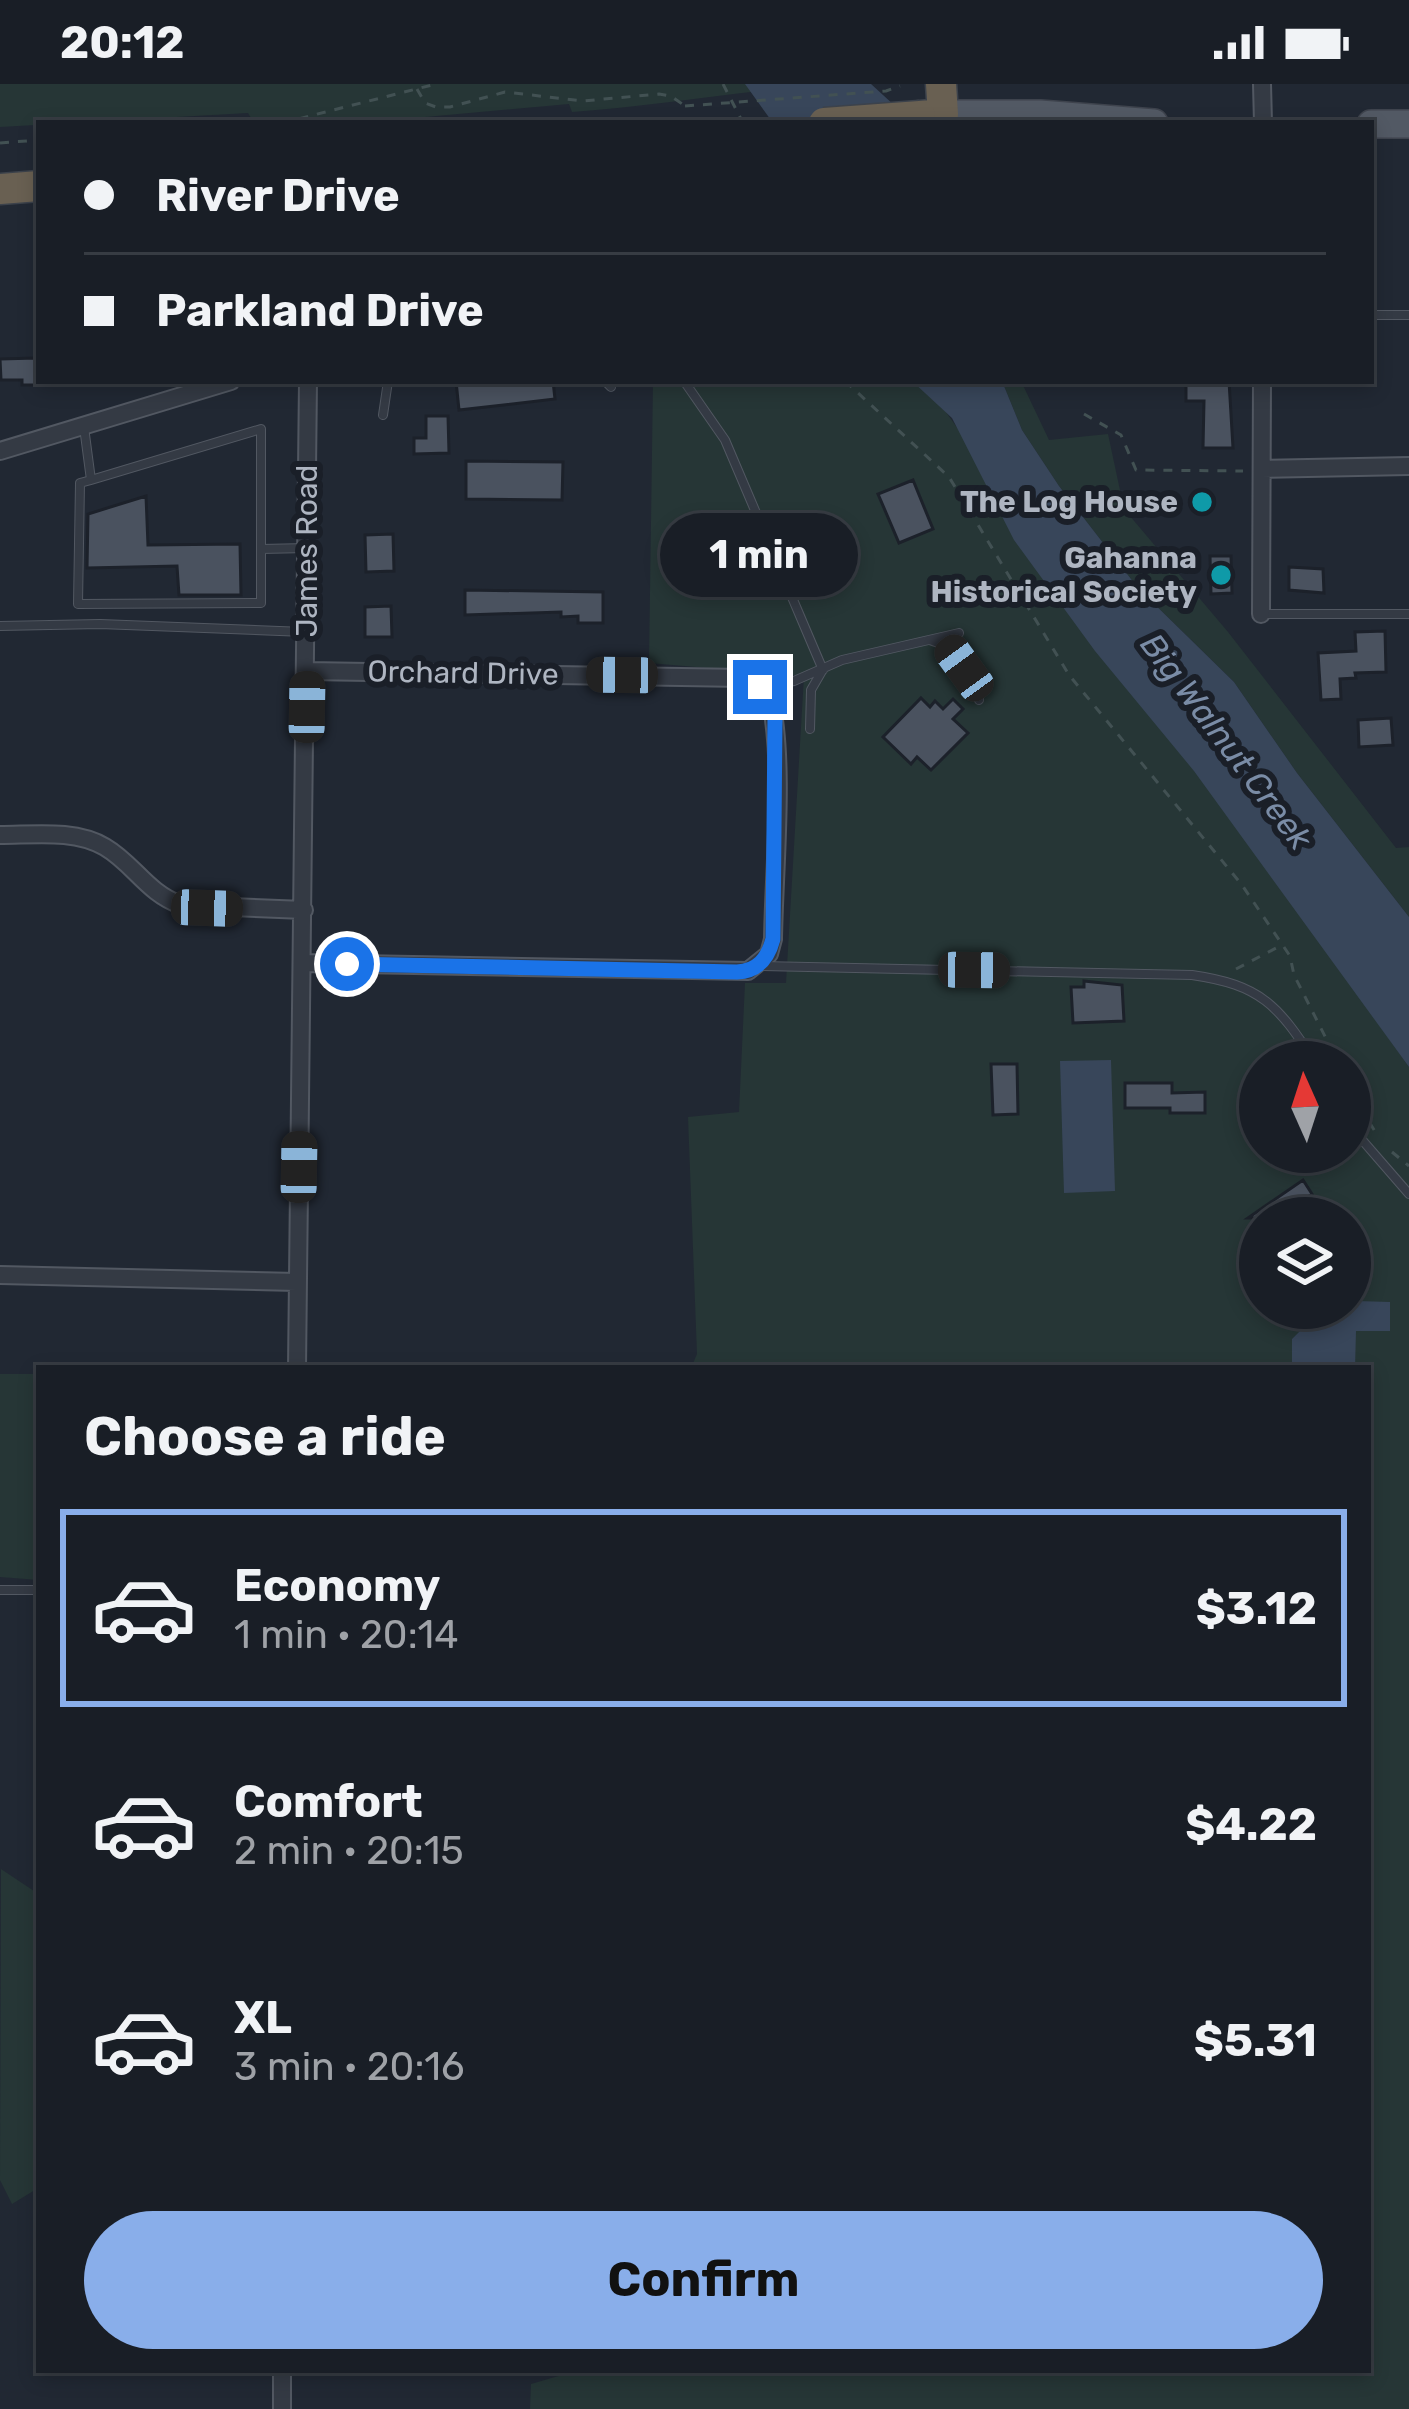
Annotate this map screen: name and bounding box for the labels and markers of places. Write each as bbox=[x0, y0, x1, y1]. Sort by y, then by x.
place label: The Log House bbox=[960, 484, 1178, 520]
marker: The Log House bbox=[1189, 489, 1215, 515]
place label: Gahanna Historical Society bbox=[930, 540, 1197, 610]
marker: Gahanna Historical Society bbox=[1208, 562, 1234, 588]

